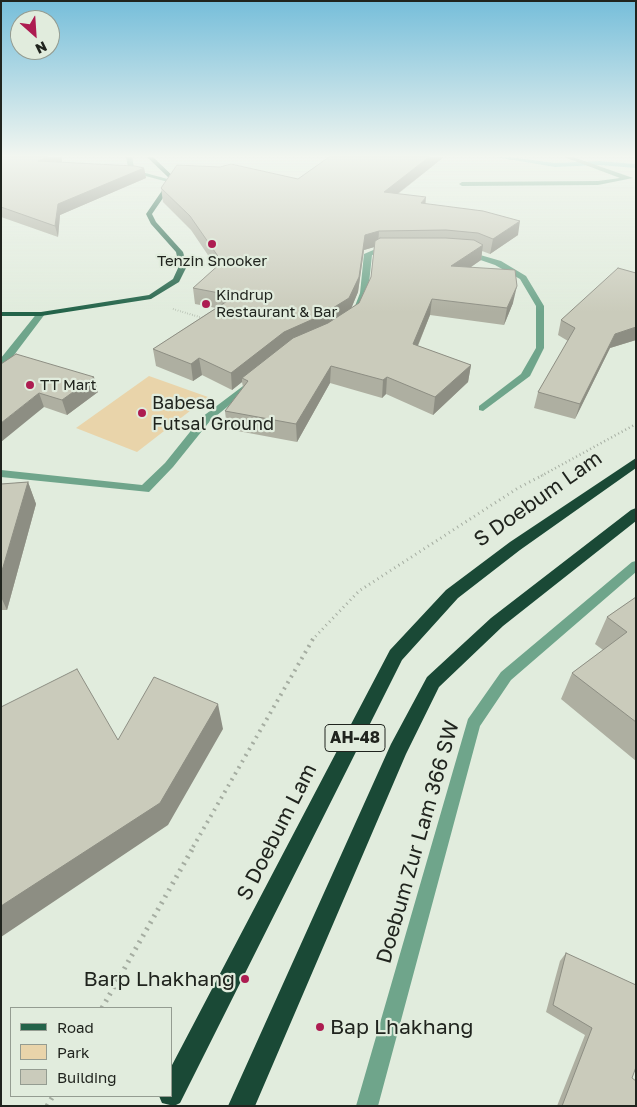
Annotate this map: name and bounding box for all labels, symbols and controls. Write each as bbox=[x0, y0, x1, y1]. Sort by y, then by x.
north arrow bbox=[10, 10, 60, 60]
text: N bbox=[33, 38, 50, 58]
marker: Tenzin Snooker bbox=[206, 238, 218, 250]
place label: Tenzin Snooker bbox=[157, 252, 267, 270]
place label: Kindrup Restaurant & Bar bbox=[216, 286, 337, 321]
marker: Kindrup Restaurant & Bar bbox=[200, 298, 212, 310]
place label: TT Mart bbox=[40, 376, 96, 394]
marker: TT Mart bbox=[24, 379, 36, 391]
place label: Babesa Futsal Ground bbox=[152, 392, 274, 434]
marker: Babesa Futsal Ground bbox=[136, 407, 148, 419]
street label: S Doebum Lam bbox=[469, 446, 607, 552]
street label: Doebum Zur Lam 366 SW bbox=[371, 718, 465, 966]
road number: AH-48 bbox=[325, 724, 385, 751]
street label: S Doebum Lam bbox=[232, 759, 322, 905]
place label: Barp Lhakhang bbox=[83, 966, 235, 992]
marker: Barp Lhakhang bbox=[239, 973, 251, 985]
legend bbox=[10, 1007, 172, 1097]
place label: Bap Lhakhang bbox=[330, 1014, 473, 1040]
text: Road bbox=[57, 1018, 94, 1036]
marker: Bap Lhakhang bbox=[314, 1021, 326, 1033]
text: Park bbox=[57, 1043, 89, 1061]
text: Building bbox=[57, 1068, 117, 1086]

